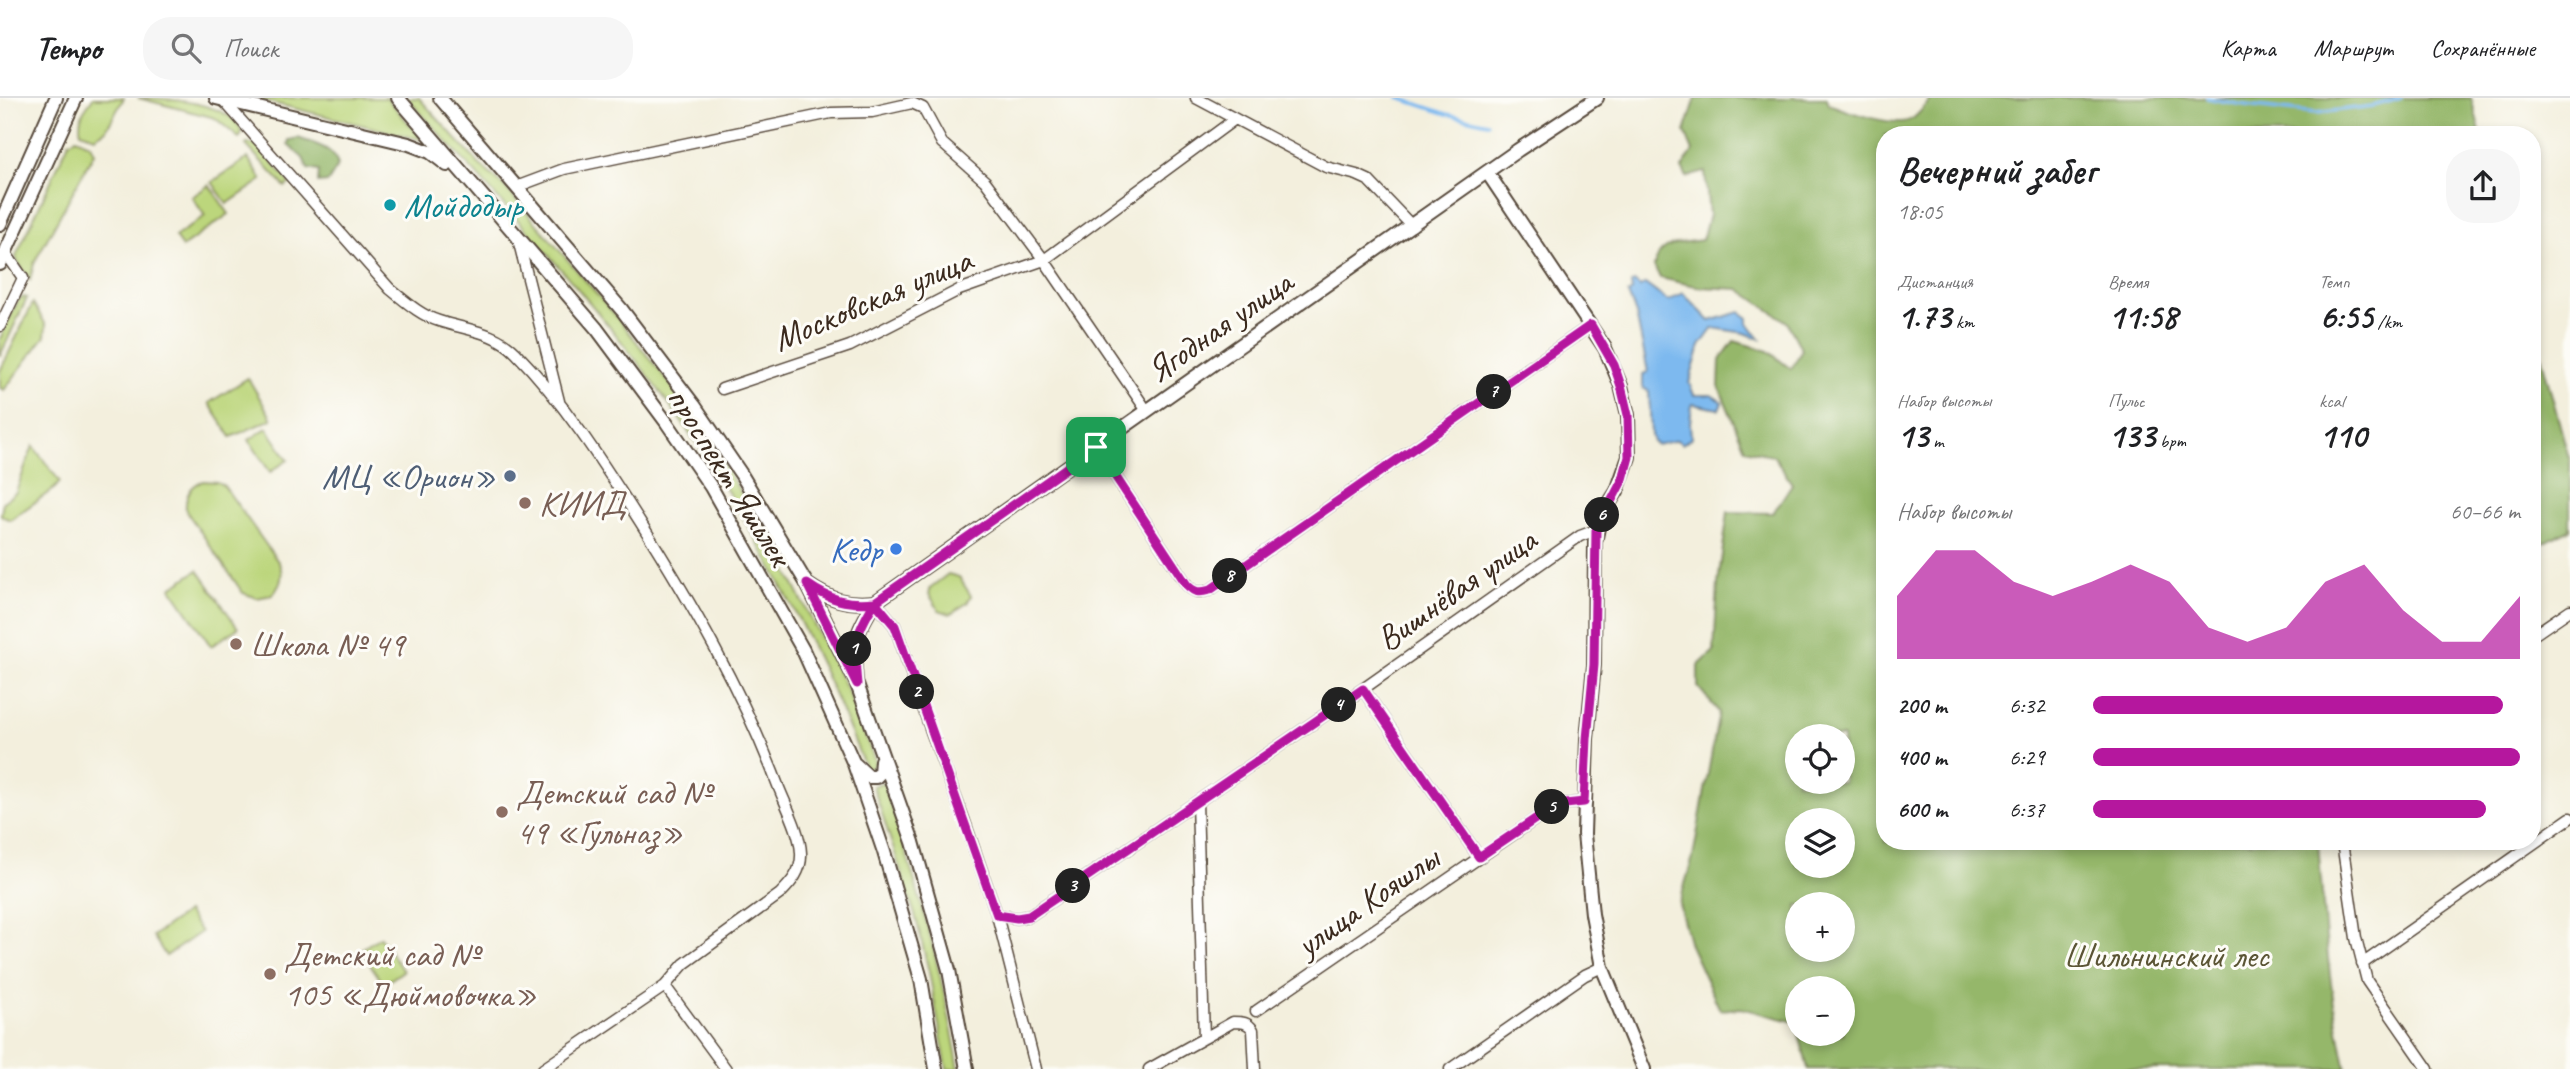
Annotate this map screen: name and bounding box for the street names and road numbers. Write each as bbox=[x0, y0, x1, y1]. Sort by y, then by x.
street label: Московская улица bbox=[766, 236, 981, 362]
street label: Ягодная улица bbox=[1138, 258, 1303, 393]
street label: проспект Яшьлек bbox=[657, 378, 804, 577]
street label: Вишнёвая улица bbox=[1367, 517, 1547, 661]
street label: улица Кояшлы bbox=[1285, 834, 1450, 968]

